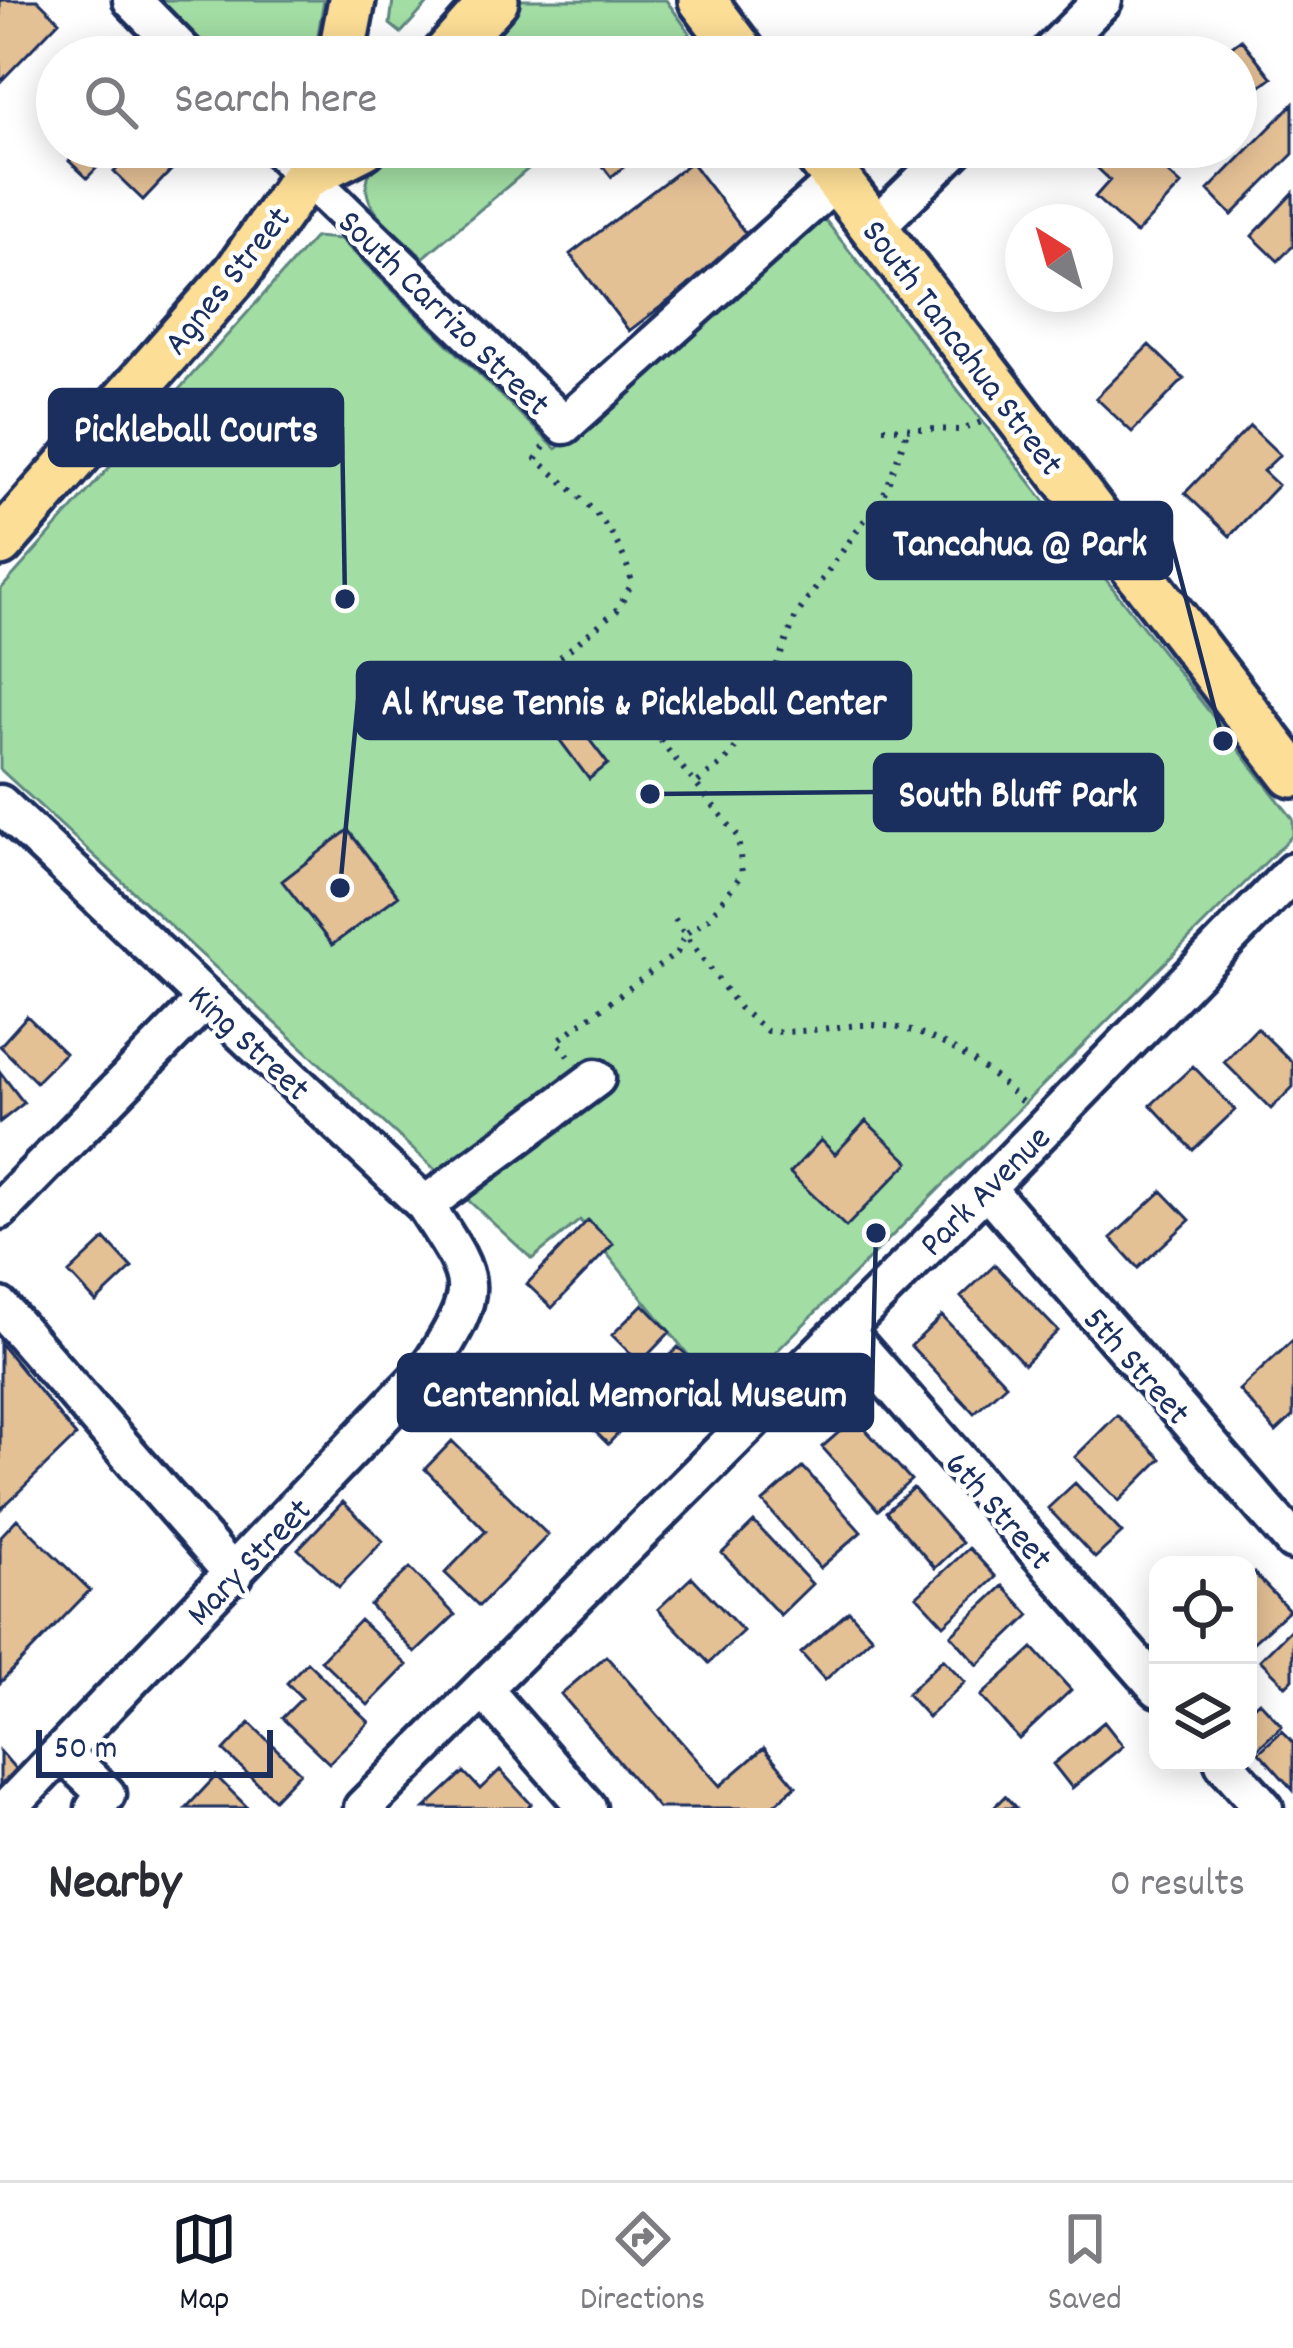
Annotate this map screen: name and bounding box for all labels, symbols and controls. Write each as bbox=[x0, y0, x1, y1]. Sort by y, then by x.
search box bbox=[36, 36, 1257, 168]
icon: search bbox=[78, 69, 144, 135]
text: Search here bbox=[174, 70, 377, 134]
street label: Agnes Street bbox=[153, 197, 306, 369]
street label: South Carrizo Street bbox=[323, 200, 560, 431]
north arrow bbox=[1005, 204, 1113, 312]
street label: South Tancahua Street bbox=[846, 210, 1074, 489]
callout: Pickleball Courts bbox=[50, 390, 342, 465]
text: Pickleball Courts bbox=[74, 406, 318, 461]
callout: Tancahua @ Park bbox=[868, 503, 1171, 578]
text: Tancahua @ Park bbox=[893, 520, 1147, 575]
callout: Al Kruse Tennis & Pickleball Center bbox=[358, 663, 910, 738]
text: Al Kruse Tennis & Pickleball Center bbox=[382, 679, 887, 734]
callout: South Bluff Park bbox=[875, 755, 1162, 830]
text: South Bluff Park bbox=[899, 771, 1137, 826]
street label: King Street bbox=[174, 975, 320, 1116]
street label: Park Avenue bbox=[909, 1115, 1065, 1271]
street label: 5th Street bbox=[1068, 1297, 1201, 1439]
callout: Centennial Memorial Museum bbox=[399, 1355, 872, 1430]
text: Centennial Memorial Museum bbox=[423, 1371, 847, 1426]
street label: 6th Street bbox=[930, 1442, 1063, 1584]
street label: Mary Street bbox=[176, 1488, 326, 1640]
map controls bbox=[1149, 1556, 1257, 1772]
button: locate bbox=[1149, 1556, 1257, 1664]
button: layers bbox=[1149, 1664, 1257, 1772]
scale bar bbox=[36, 1724, 273, 1777]
text: 50 m bbox=[54, 1727, 118, 1774]
text: Nearby bbox=[48, 1850, 181, 1922]
text: 0 results bbox=[1110, 1859, 1245, 1914]
tab: Map bbox=[171, 2206, 237, 2325]
tab: Directions bbox=[580, 2206, 705, 2325]
tab: Saved bbox=[1048, 2206, 1122, 2325]

